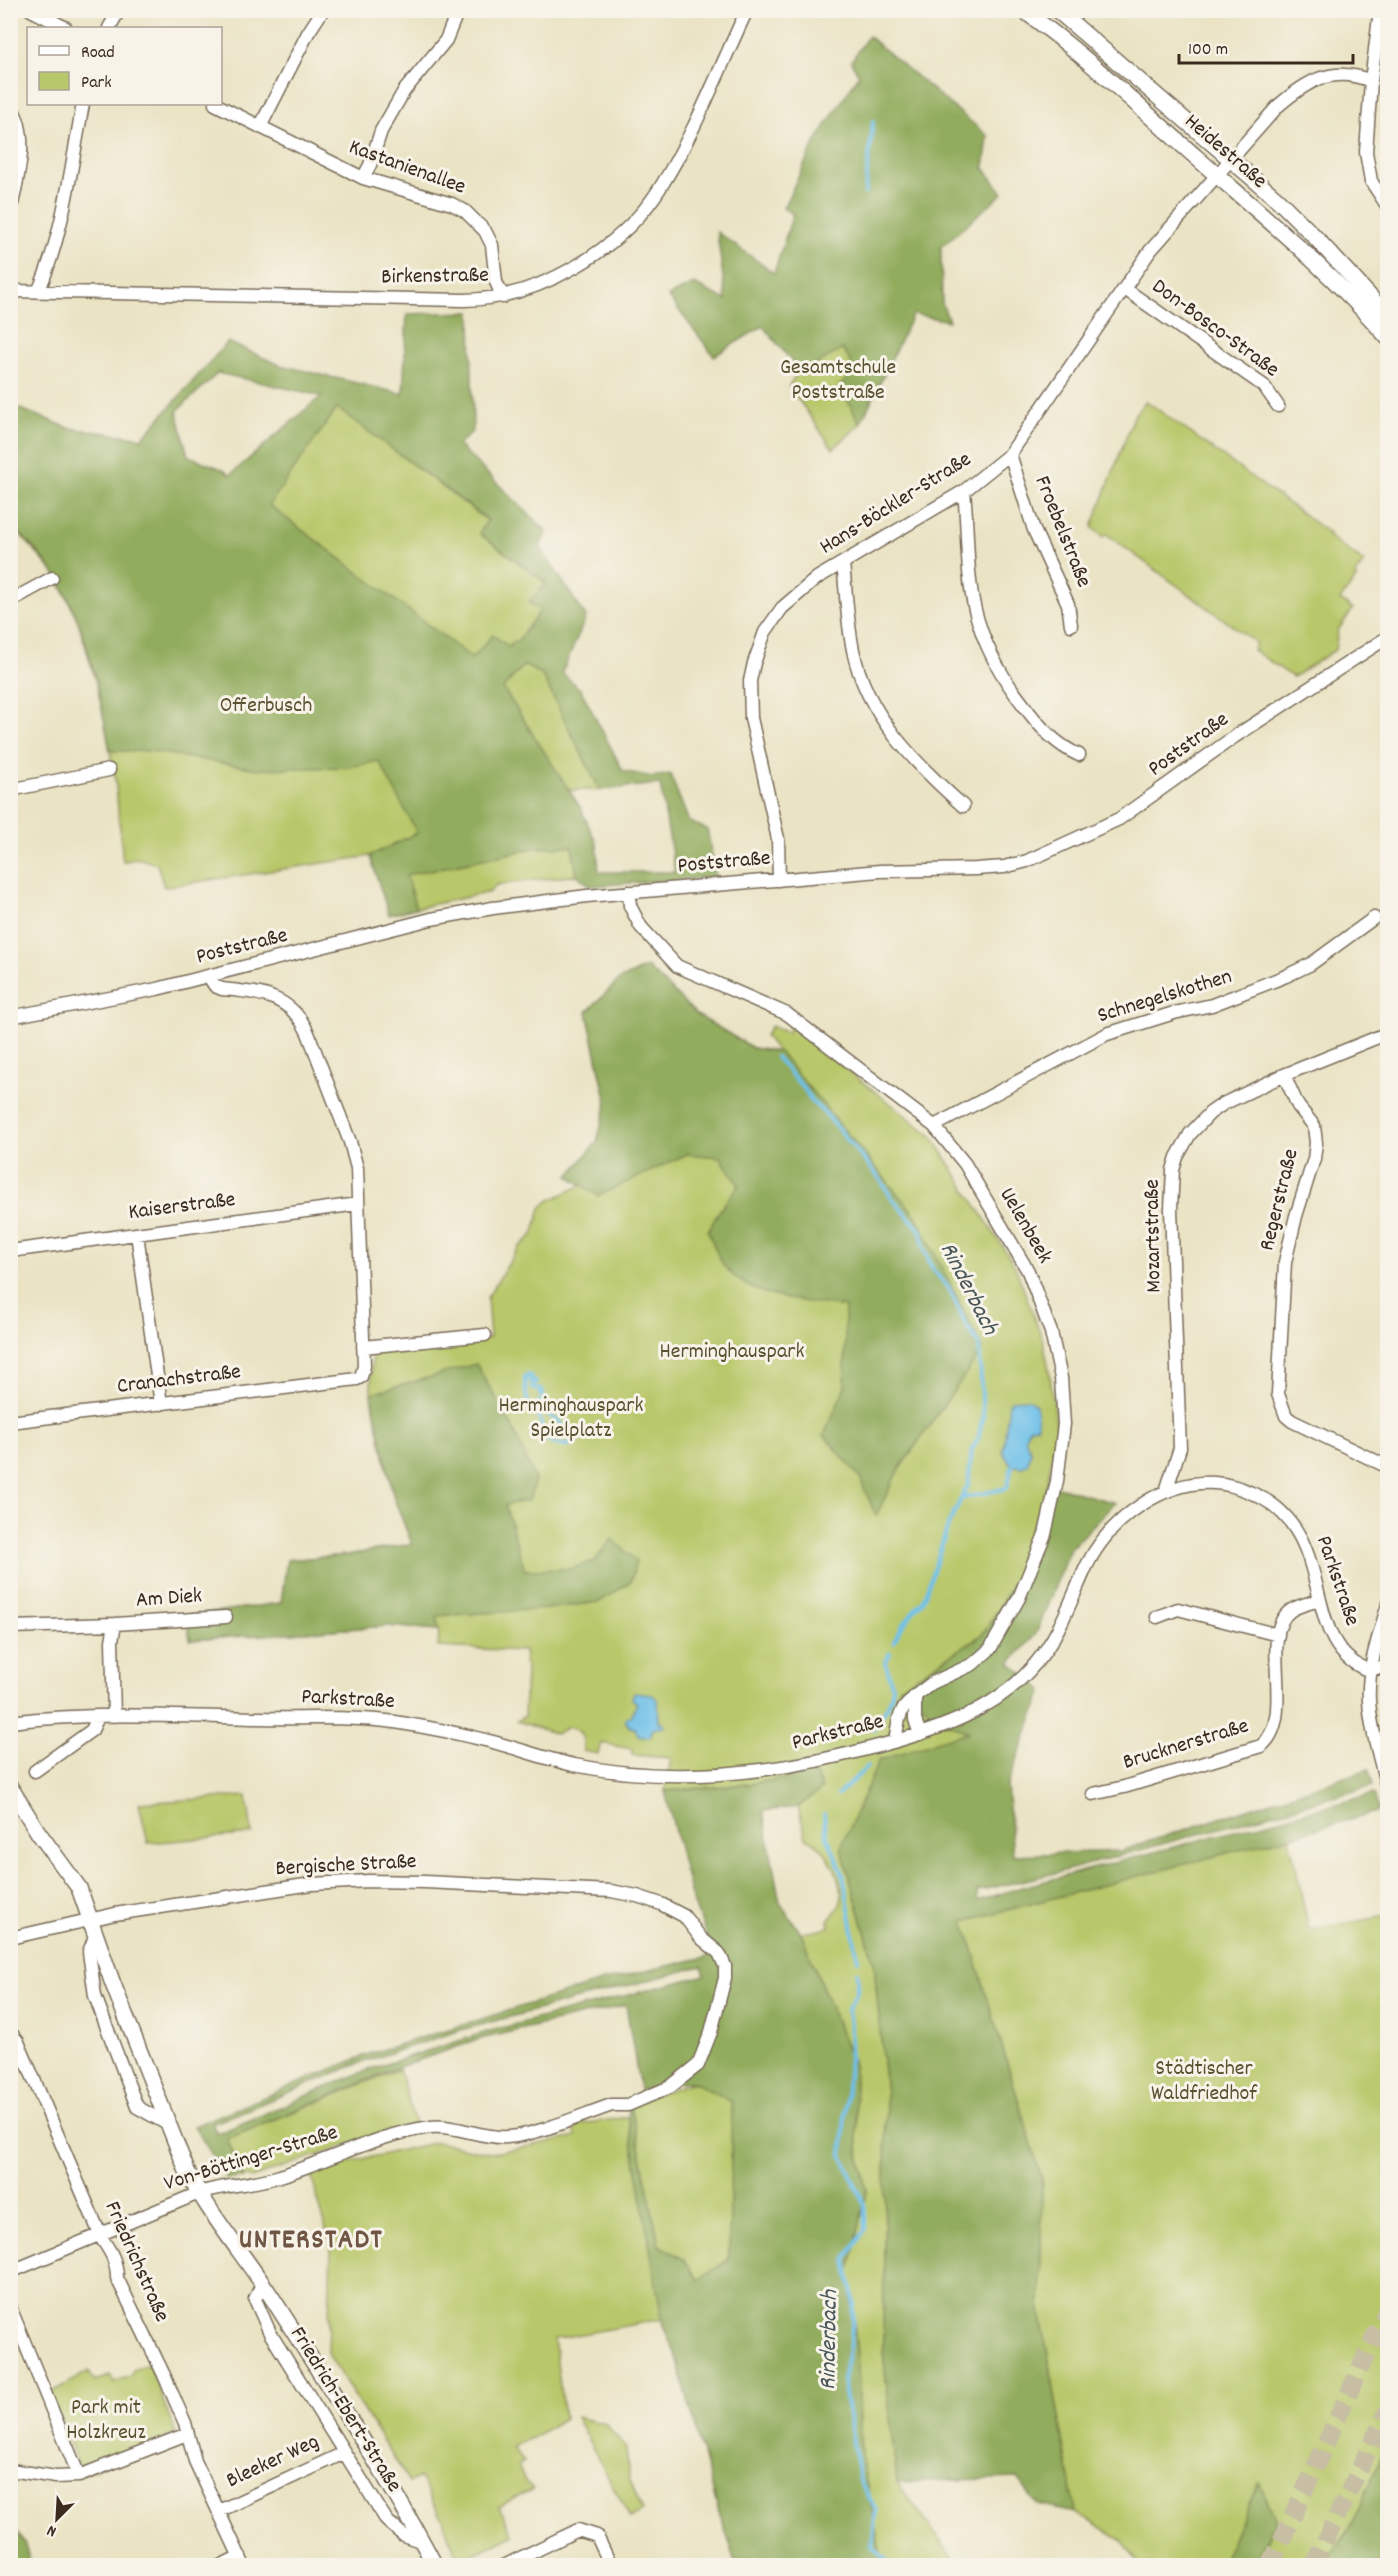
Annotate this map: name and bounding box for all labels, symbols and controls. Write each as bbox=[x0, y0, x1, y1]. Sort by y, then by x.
legend bbox=[27, 27, 222, 105]
scale bar bbox=[1179, 27, 1353, 65]
text: 100 m bbox=[1188, 38, 1228, 63]
text: Road bbox=[81, 41, 115, 66]
text: Park bbox=[81, 71, 112, 96]
street label: Heidestraße bbox=[1177, 107, 1273, 197]
street label: Kastanienallee bbox=[344, 133, 470, 203]
street label: Birkenstraße bbox=[381, 261, 489, 293]
street label: Don-Bosco-Straße bbox=[1145, 272, 1285, 386]
park label: Gesamtschule Poststraße bbox=[780, 353, 896, 409]
street label: Hans-Böckler-Straße bbox=[814, 445, 978, 563]
street label: Froebelstraße bbox=[1026, 472, 1098, 592]
park label: Offerbusch bbox=[220, 691, 312, 722]
street label: Poststraße bbox=[1142, 705, 1236, 785]
street label: Poststraße bbox=[676, 843, 772, 883]
street label: Poststraße bbox=[193, 921, 291, 973]
street label: Schnegelskothen bbox=[1094, 962, 1236, 1032]
street label: Regerstraße bbox=[1252, 1146, 1308, 1254]
street label: Mozartstraße bbox=[1138, 1179, 1170, 1293]
street label: Uelenbeek bbox=[991, 1182, 1059, 1270]
street label: Kaiserstraße bbox=[127, 1185, 237, 1229]
water label: Rinderbach bbox=[930, 1237, 1006, 1342]
park label: Herminghauspark bbox=[660, 1337, 804, 1368]
street label: Cranachstraße bbox=[115, 1357, 243, 1403]
park label: Herminghauspark Spielplatz bbox=[499, 1391, 643, 1447]
street label: Parkstraße bbox=[1307, 1532, 1367, 1630]
street label: Am Diek bbox=[135, 1581, 203, 1617]
street label: Parkstraße bbox=[301, 1682, 395, 1718]
street label: Parkstraße bbox=[789, 1707, 887, 1759]
street label: Brucknerstraße bbox=[1119, 1711, 1253, 1779]
street label: Bergische Straße bbox=[275, 1847, 417, 1885]
park label: Städtischer Waldfriedhof bbox=[1151, 2054, 1258, 2110]
street label: Von-Böttinger-Straße bbox=[160, 2118, 342, 2200]
street label: Friedrichstraße bbox=[96, 2197, 176, 2327]
district label: UNTERSTADT bbox=[239, 2222, 383, 2262]
water label: Rinderbach bbox=[812, 2289, 848, 2390]
street label: Friedrich-Ebert-Straße bbox=[281, 2321, 409, 2499]
park label: Park mit Holzkreuz bbox=[66, 2393, 146, 2449]
street label: Bleeker Weg bbox=[222, 2427, 324, 2497]
north arrow bbox=[27, 2489, 87, 2549]
text: N bbox=[44, 2518, 60, 2543]

